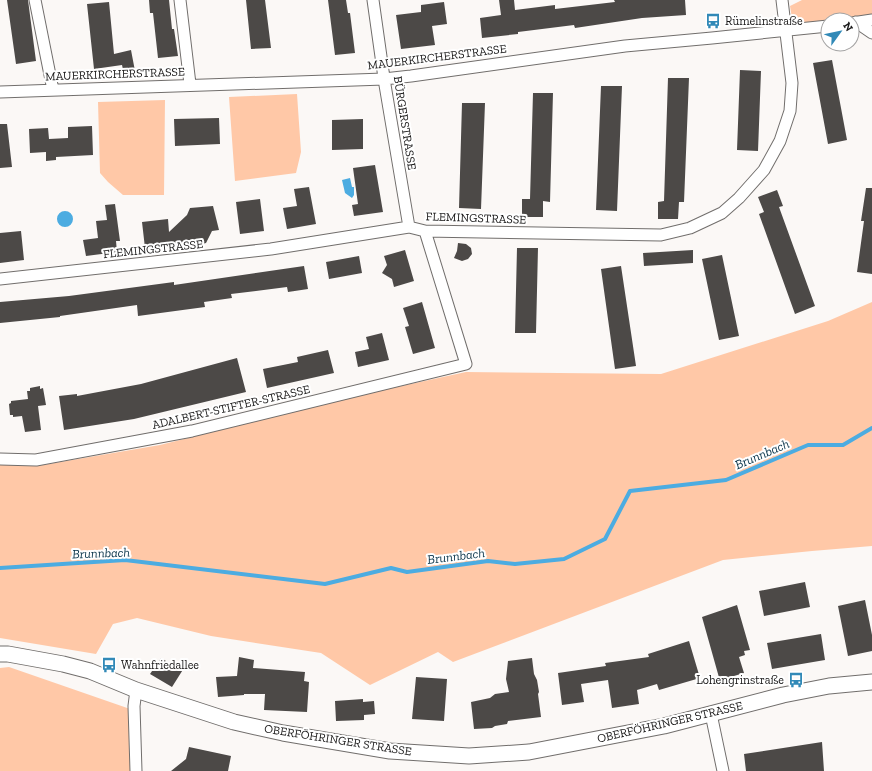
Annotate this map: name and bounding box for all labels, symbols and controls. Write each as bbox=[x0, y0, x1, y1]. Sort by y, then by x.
bus stop icon: Rümelinstraße bbox=[704, 12, 722, 30]
north arrow bbox=[820, 12, 860, 52]
place label: Rümelinstraße bbox=[725, 14, 803, 28]
text: N bbox=[840, 20, 856, 34]
street label: MAUERKIRCHERSTRASSE bbox=[367, 42, 507, 72]
street label: MAUERKIRCHERSTRASSE bbox=[45, 65, 185, 83]
street label: BÜRGERSTRASSE bbox=[391, 75, 419, 171]
street label: FLEMINGSTRASSE bbox=[425, 209, 527, 227]
street label: FLEMINGSTRASSE bbox=[102, 237, 204, 261]
street label: ADALBERT-STIFTER-STRASSE bbox=[151, 382, 311, 432]
water label: Brunnbach bbox=[732, 436, 792, 472]
water label: Brunnbach bbox=[72, 544, 131, 562]
water label: Brunnbach bbox=[426, 545, 486, 567]
bus stop icon: Wahnfriedallee bbox=[100, 656, 118, 674]
place label: Wahnfriedallee bbox=[121, 658, 199, 672]
bus stop icon: Lohengrinstraße bbox=[787, 671, 805, 689]
place label: Lohengrinstraße bbox=[696, 673, 784, 687]
street label: OBERFÖHRINGER STRASSE bbox=[596, 698, 744, 746]
street label: OBERFÖHRINGER STRASSE bbox=[263, 721, 413, 759]

